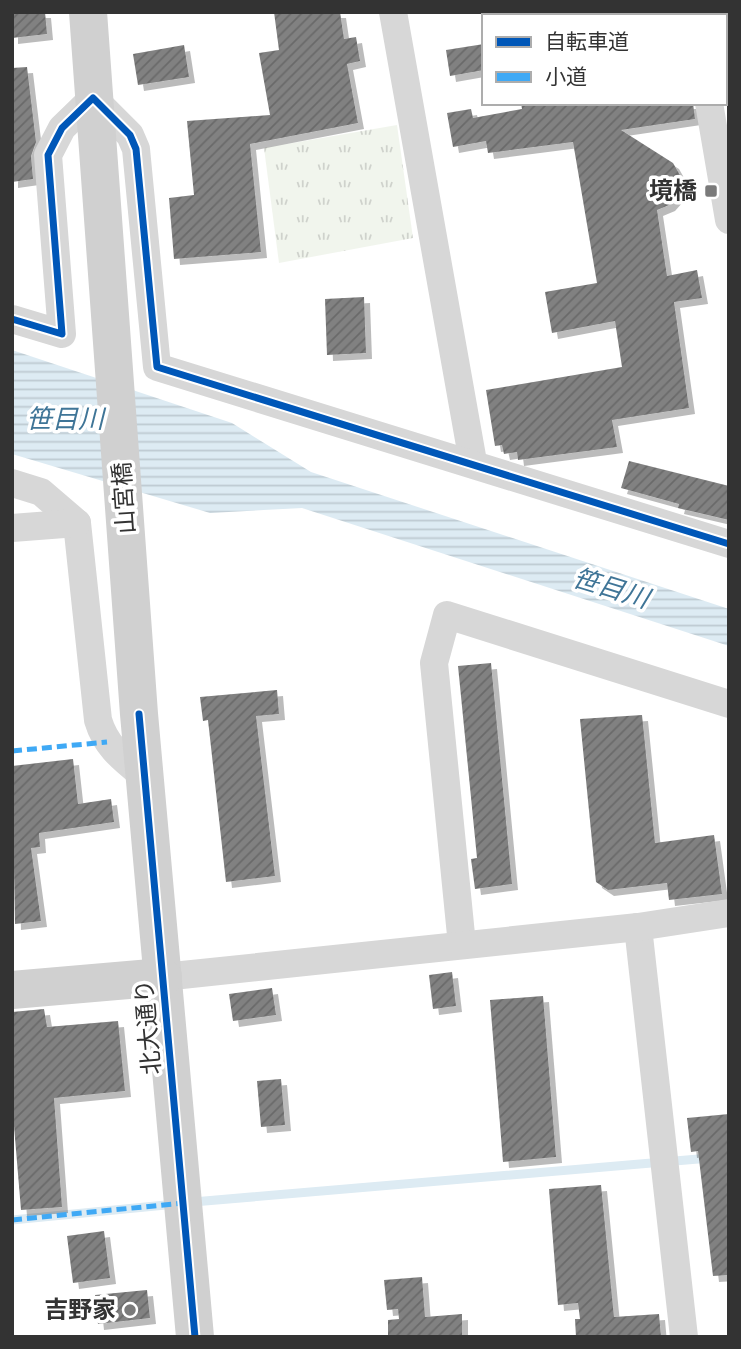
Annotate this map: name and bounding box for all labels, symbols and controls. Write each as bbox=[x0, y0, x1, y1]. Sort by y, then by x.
legend bbox=[482, 14, 727, 105]
text: 自転車道 bbox=[545, 30, 629, 54]
text: 小道 bbox=[545, 65, 587, 89]
place label: 境橋 bbox=[649, 177, 697, 205]
marker: 境橋 bbox=[703, 183, 719, 199]
water label: 笹目川 bbox=[26, 404, 107, 434]
street label: 山宮橋 bbox=[108, 461, 140, 535]
water label: 笹目川 bbox=[569, 562, 656, 615]
street label: 北大通り bbox=[130, 978, 166, 1076]
place label: 吉野家 bbox=[44, 1296, 116, 1324]
marker: 吉野家 bbox=[122, 1302, 138, 1318]

